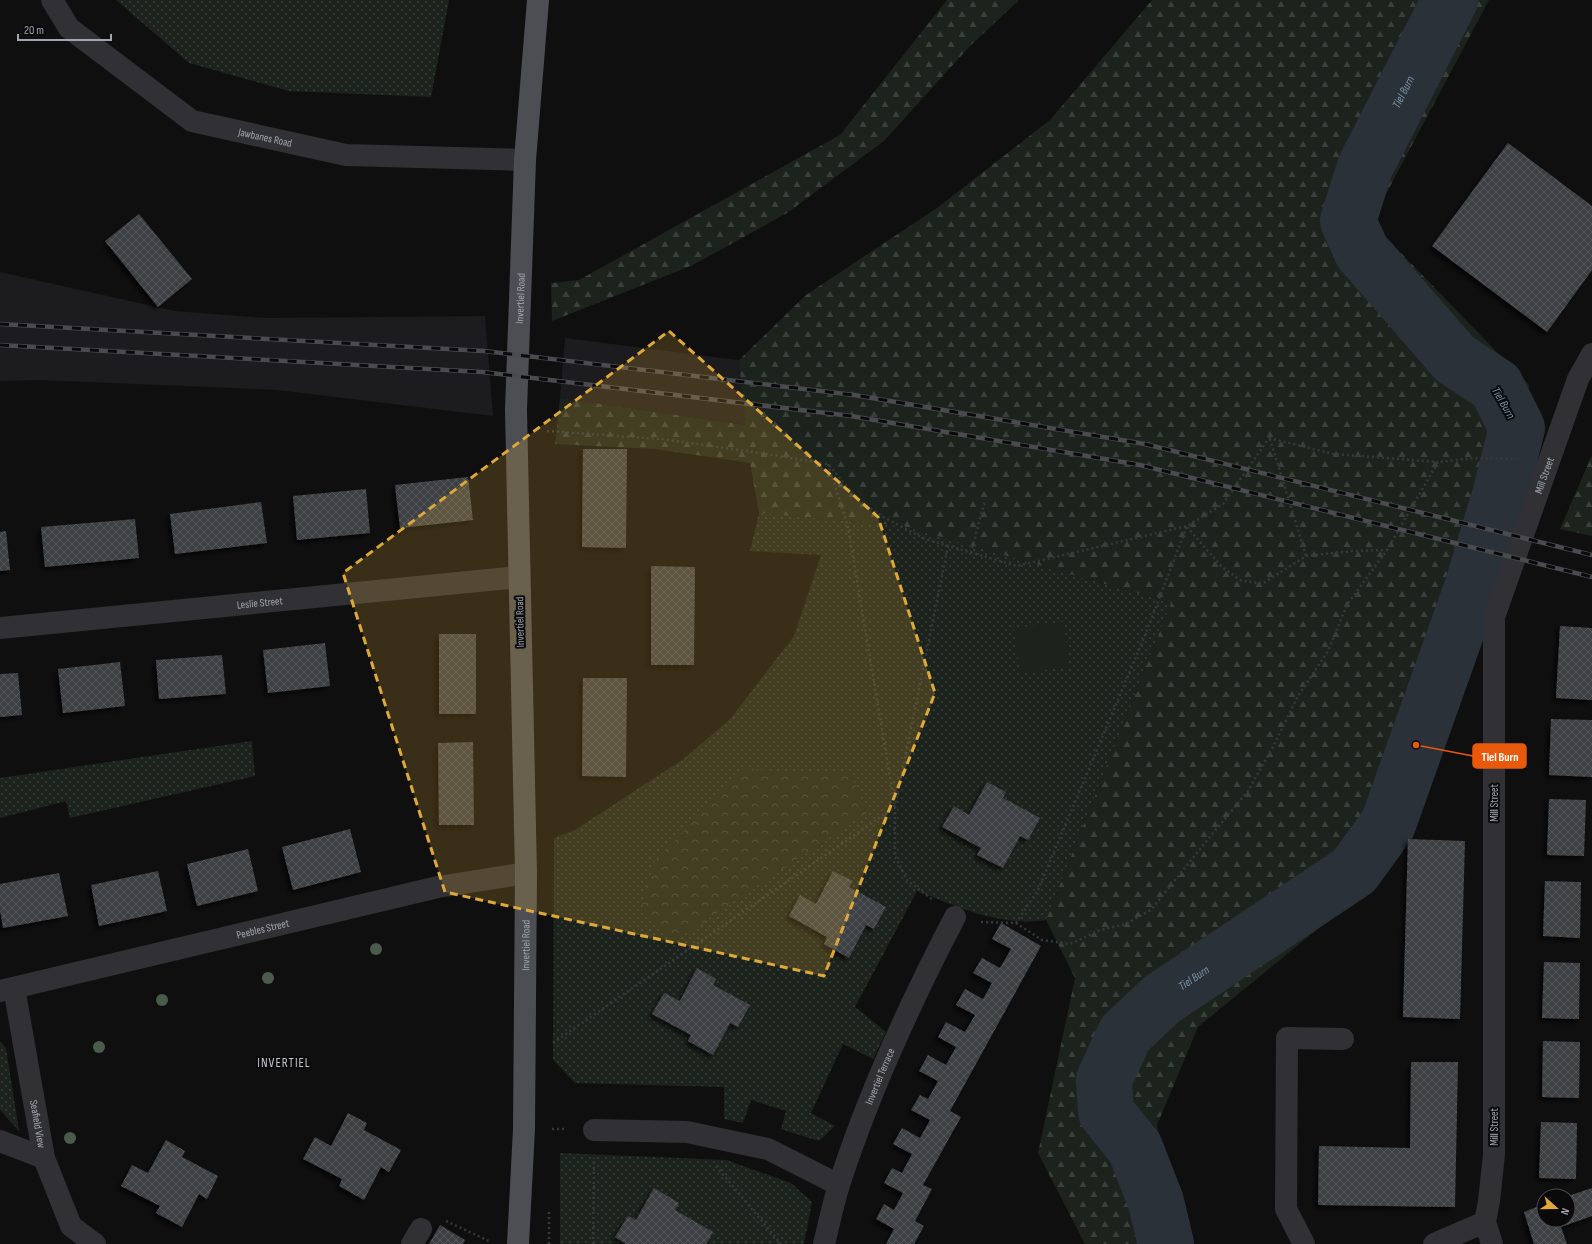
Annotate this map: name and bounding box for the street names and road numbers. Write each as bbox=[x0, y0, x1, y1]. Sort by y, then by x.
street label: Jawbanes Road bbox=[236, 125, 294, 150]
street label: Invertiel Road bbox=[513, 272, 527, 324]
street label: Mill Street bbox=[1532, 455, 1557, 495]
street label: Leslie Street bbox=[236, 594, 284, 611]
street label: Invertiel Road bbox=[513, 596, 527, 647]
street label: Mill Street bbox=[1488, 784, 1501, 822]
street label: Peebles Street bbox=[235, 916, 291, 941]
street label: Invertiel Road bbox=[519, 919, 532, 971]
street label: Invertiel Terrace bbox=[862, 1046, 897, 1106]
street label: Seafield View bbox=[27, 1099, 49, 1149]
street label: Mill Street bbox=[1488, 1108, 1501, 1146]

